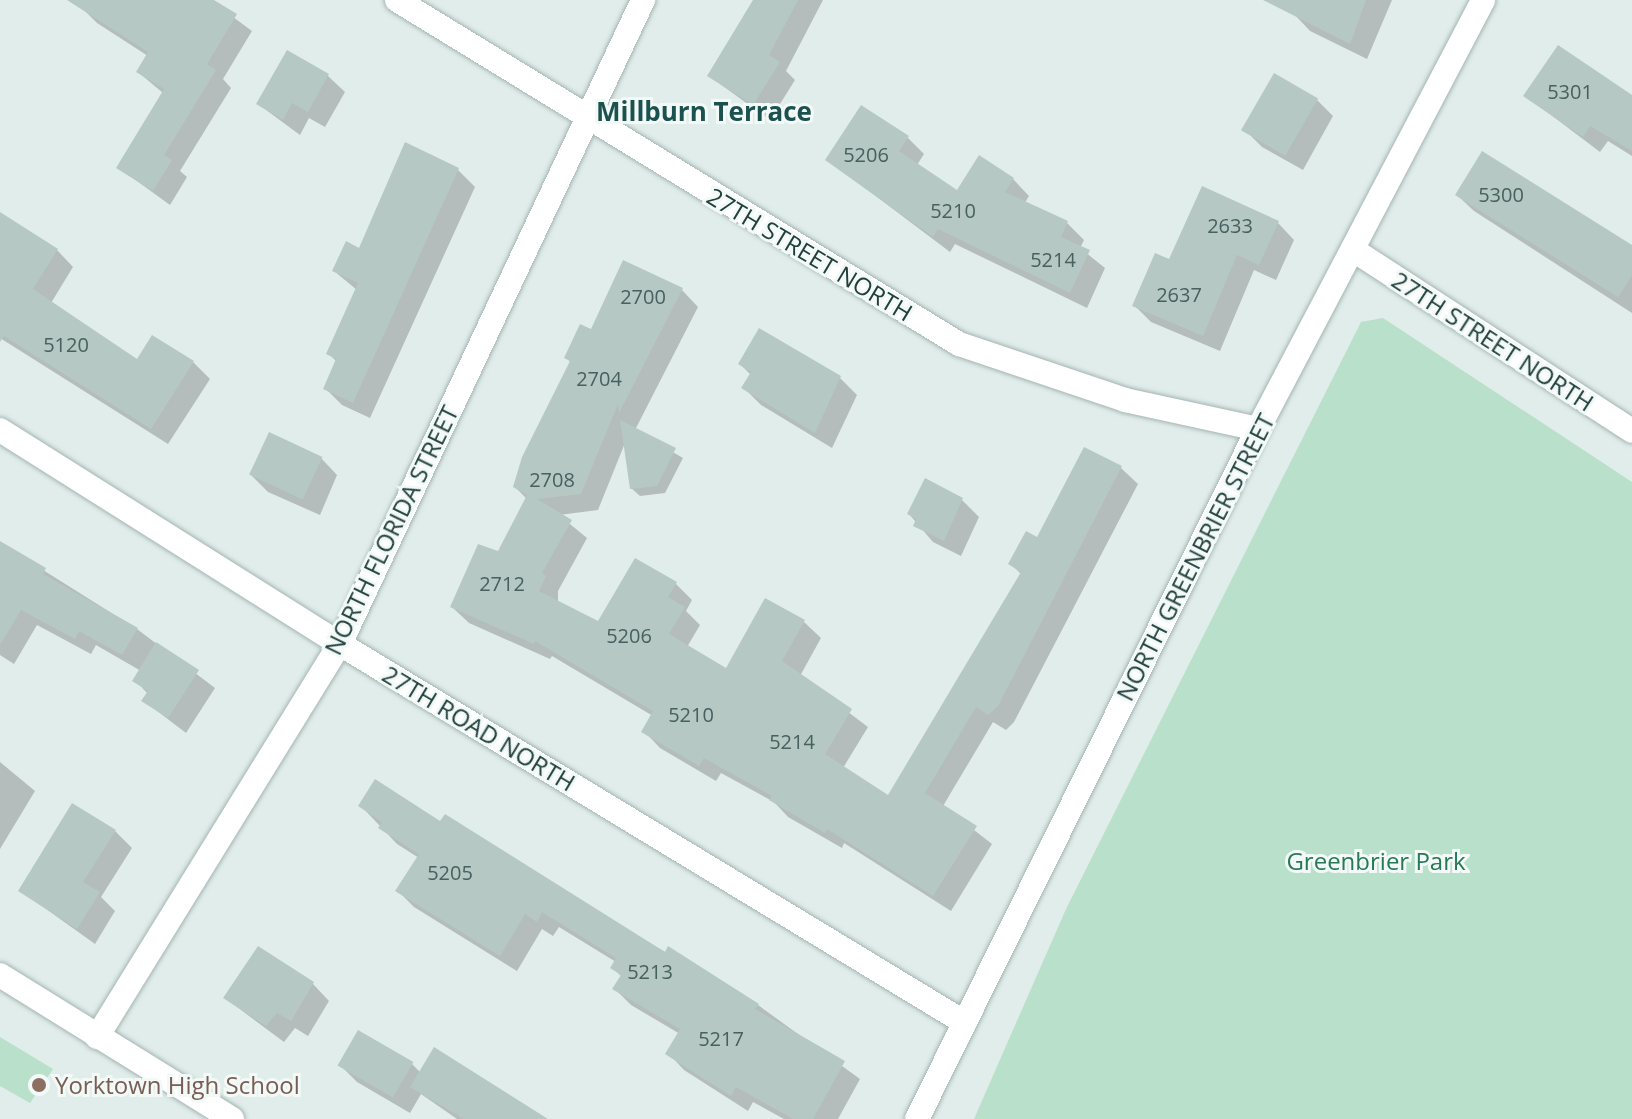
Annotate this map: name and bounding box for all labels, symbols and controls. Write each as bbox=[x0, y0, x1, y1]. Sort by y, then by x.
house number: 5301 bbox=[1547, 79, 1593, 103]
district label: Millburn Terrace bbox=[596, 96, 812, 128]
house number: 5206 bbox=[843, 142, 889, 166]
street label: 27TH STREET NORTH bbox=[702, 181, 918, 327]
house number: 5300 bbox=[1478, 182, 1524, 206]
house number: 5210 bbox=[930, 198, 976, 222]
house number: 2633 bbox=[1207, 213, 1253, 237]
house number: 5214 bbox=[1030, 247, 1076, 271]
street label: 27TH STREET NORTH bbox=[1387, 265, 1599, 417]
house number: 2637 bbox=[1156, 282, 1202, 306]
house number: 2700 bbox=[620, 284, 666, 308]
house number: 5120 bbox=[43, 332, 89, 356]
house number: 2704 bbox=[576, 366, 622, 390]
street label: NORTH FLORIDA STREET bbox=[318, 401, 464, 659]
street label: NORTH GREENBRIER STREET bbox=[1110, 409, 1280, 705]
house number: 2708 bbox=[529, 467, 575, 491]
house number: 2712 bbox=[479, 571, 525, 595]
house number: 5206 bbox=[606, 623, 652, 647]
street label: 27TH ROAD NORTH bbox=[378, 659, 580, 797]
house number: 5210 bbox=[668, 702, 714, 726]
house number: 5214 bbox=[769, 729, 815, 753]
park label: Greenbrier Park bbox=[1286, 847, 1466, 875]
house number: 5205 bbox=[427, 860, 473, 884]
house number: 5213 bbox=[627, 959, 673, 983]
house number: 5217 bbox=[698, 1026, 744, 1050]
place label: Yorktown High School bbox=[55, 1071, 300, 1099]
marker: Yorktown High School bbox=[30, 1076, 48, 1094]

